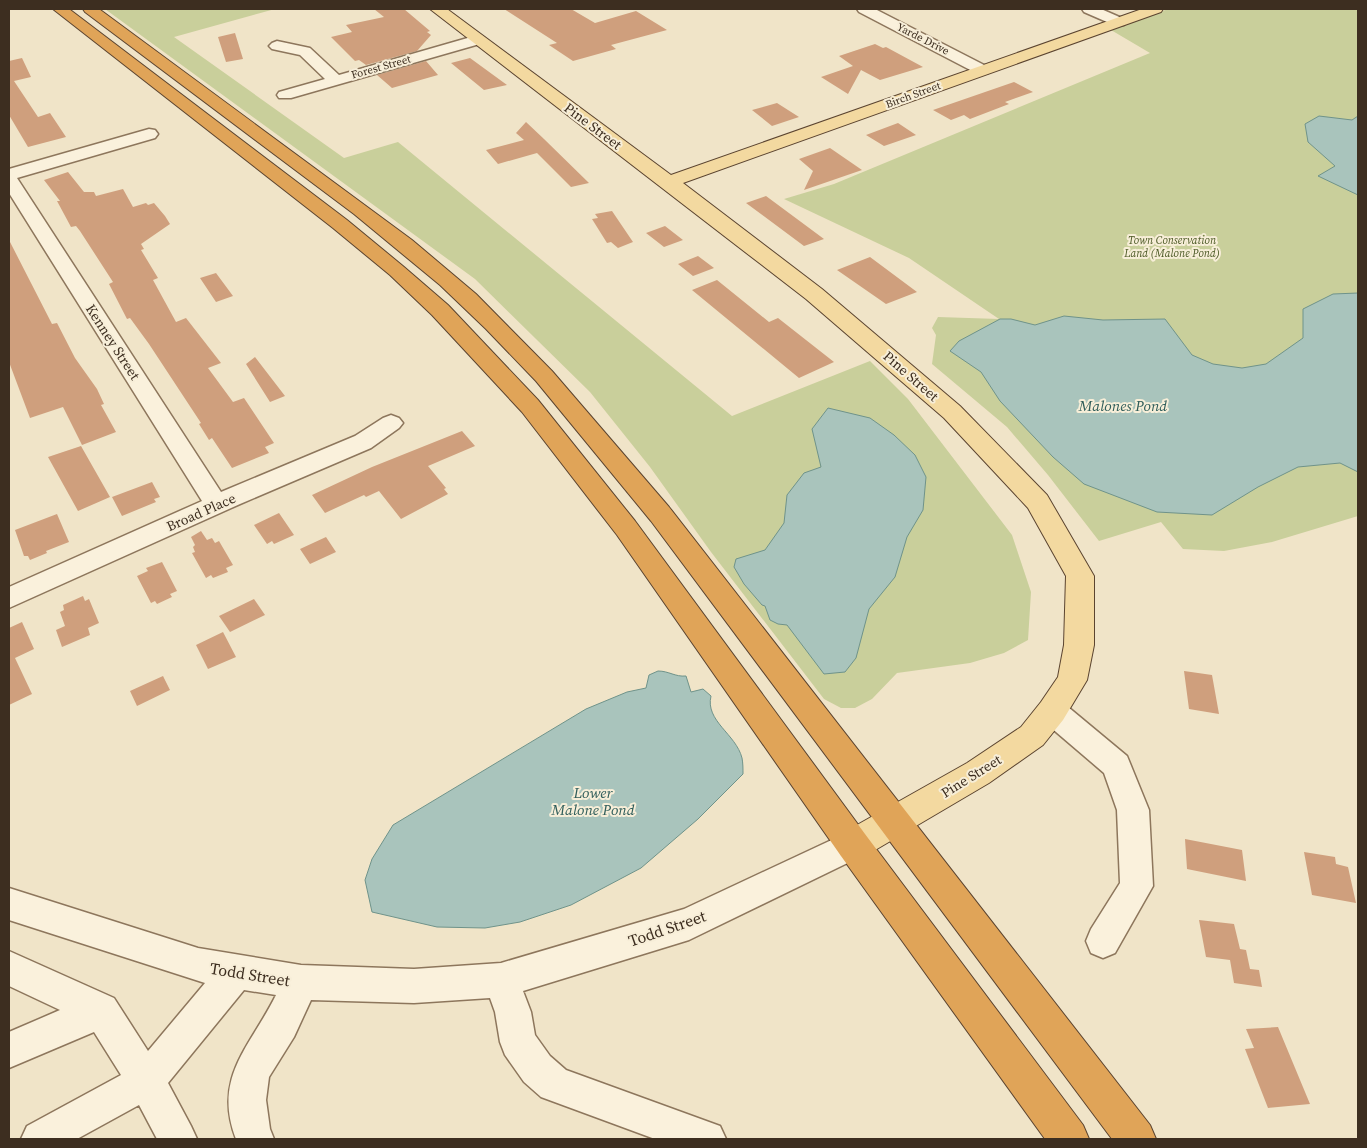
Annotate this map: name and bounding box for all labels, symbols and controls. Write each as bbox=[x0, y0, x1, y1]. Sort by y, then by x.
street label: Yarde Drive bbox=[894, 19, 952, 59]
street label: Forest Street bbox=[349, 51, 413, 83]
street label: Birch Street bbox=[883, 78, 943, 112]
street label: Pine Street bbox=[560, 98, 626, 155]
park label: Town Conservation Land (Malone Pond) bbox=[1123, 233, 1220, 261]
street label: Kenney Street bbox=[81, 300, 145, 384]
street label: Pine Street bbox=[879, 346, 943, 406]
water label: Malones Pond bbox=[1078, 395, 1167, 416]
street label: Broad Place bbox=[163, 488, 239, 536]
street label: Pine Street bbox=[937, 749, 1005, 802]
water label: Lower Malone Pond bbox=[550, 782, 635, 820]
street label: Todd Street bbox=[625, 904, 709, 952]
street label: Todd Street bbox=[208, 957, 292, 991]

